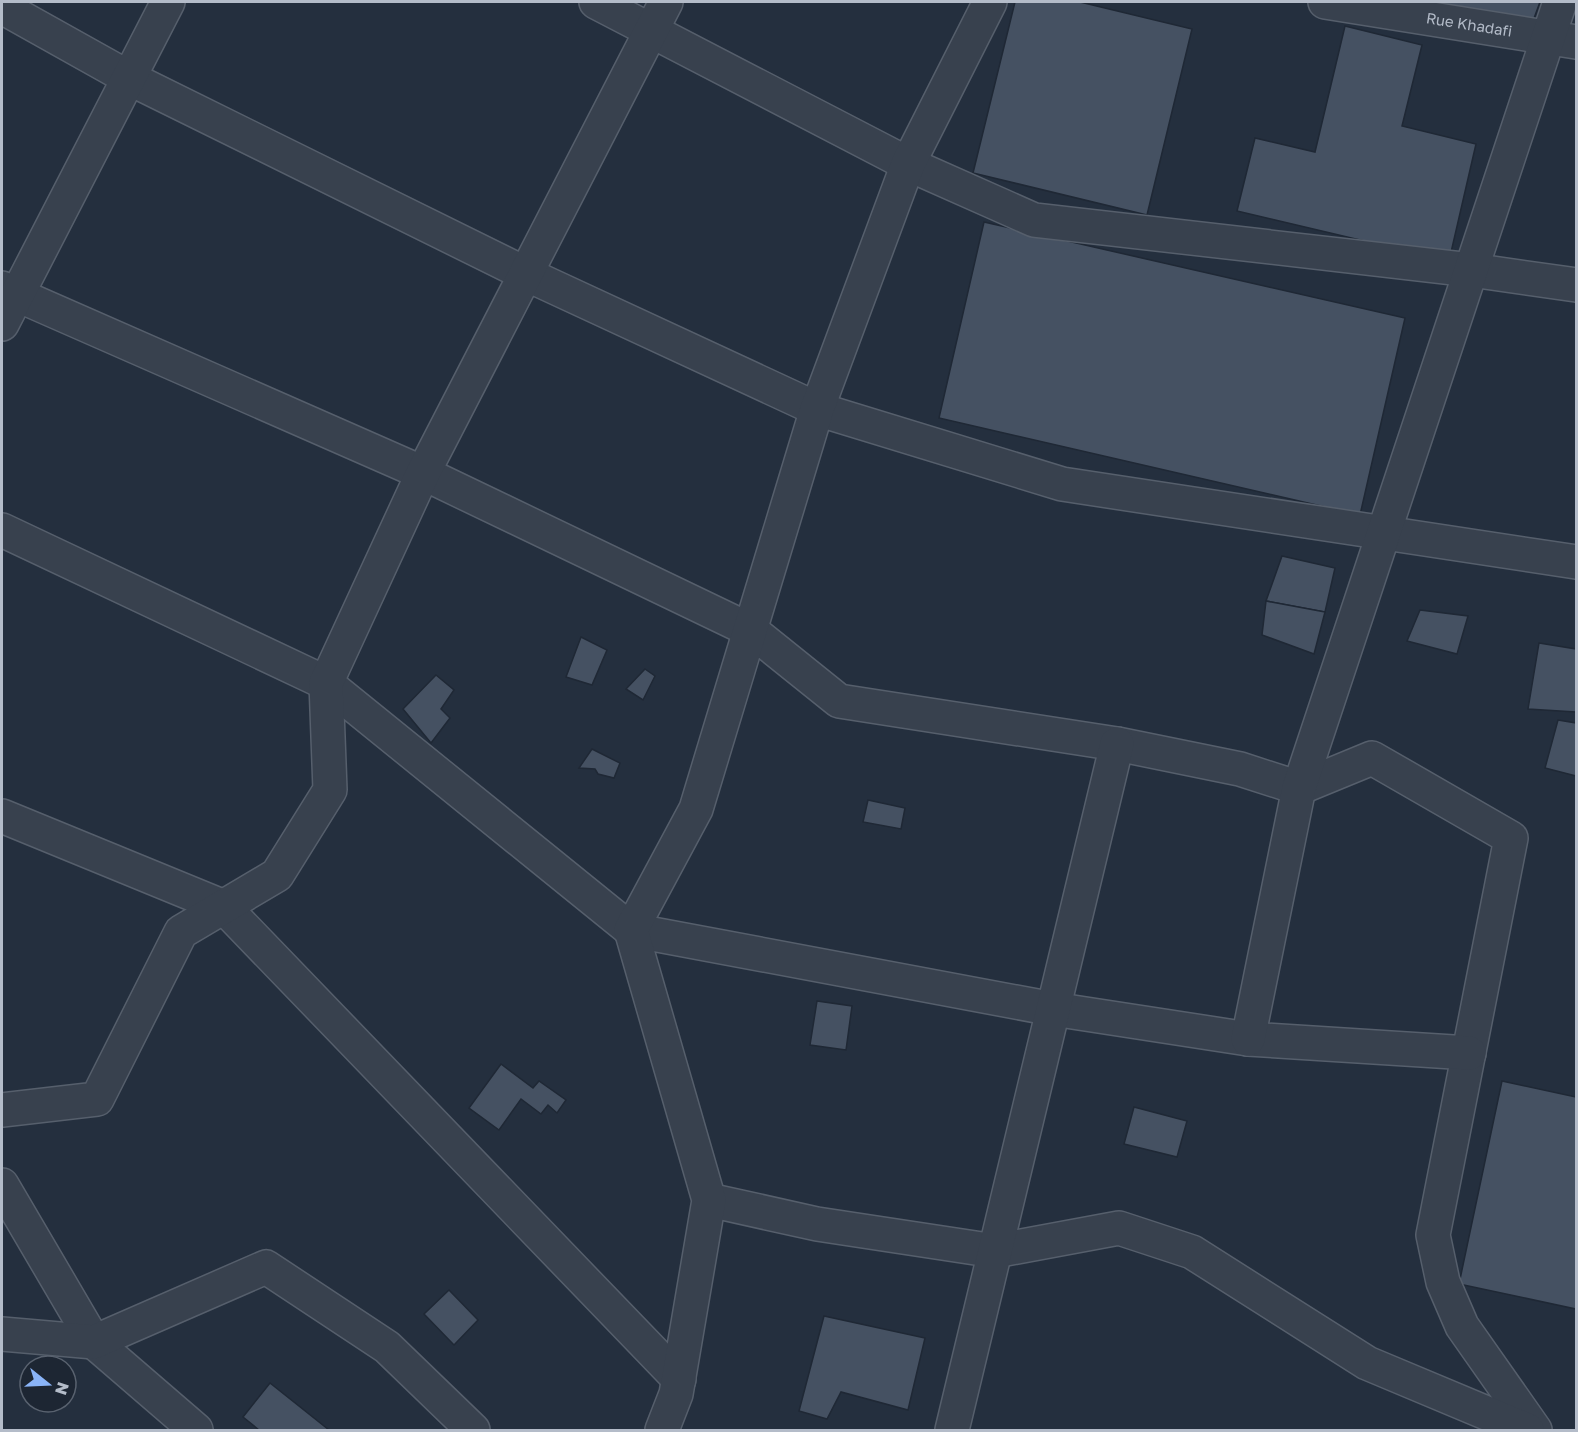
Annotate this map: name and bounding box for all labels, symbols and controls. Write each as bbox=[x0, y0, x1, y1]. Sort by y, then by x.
street label: Rue Khadafi bbox=[1425, 8, 1514, 40]
north arrow bbox=[18, 1354, 78, 1414]
text: N bbox=[51, 1380, 74, 1398]

